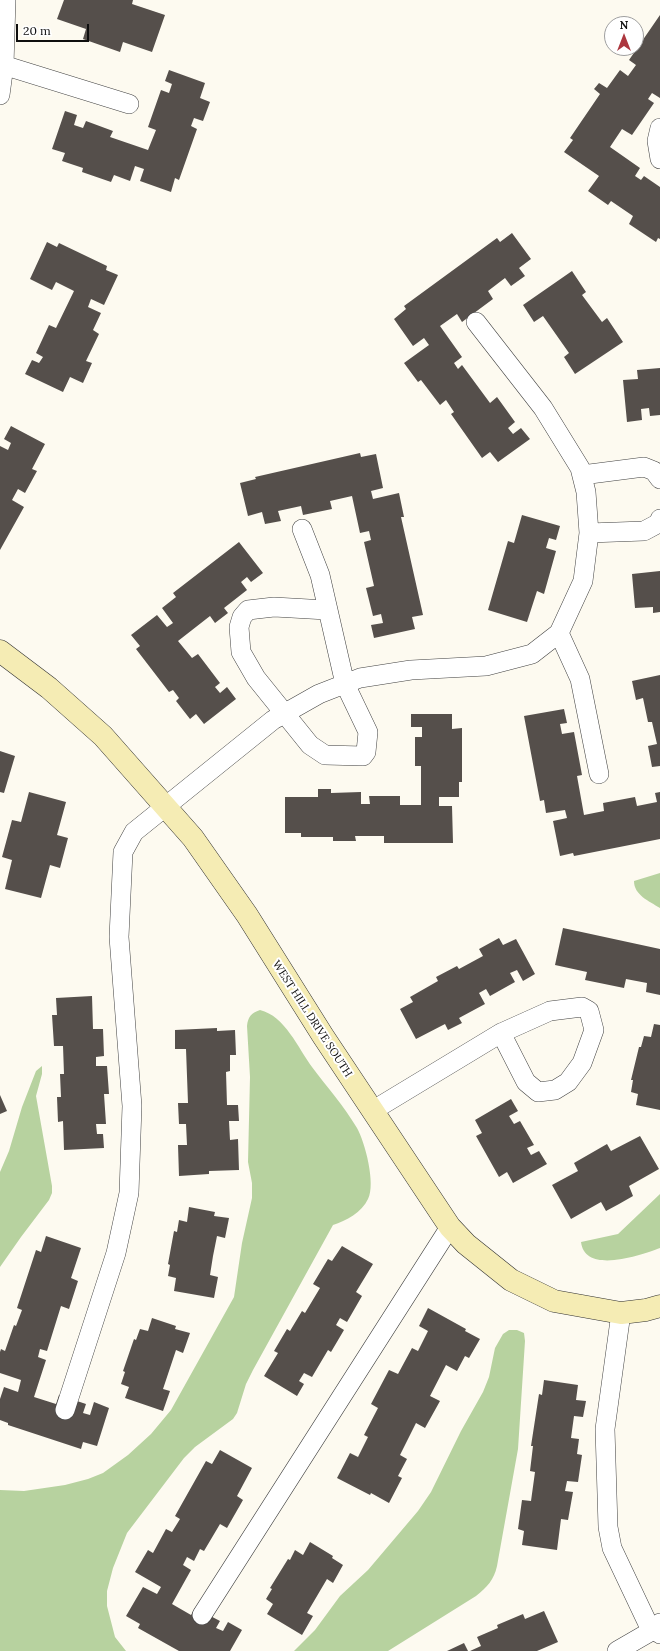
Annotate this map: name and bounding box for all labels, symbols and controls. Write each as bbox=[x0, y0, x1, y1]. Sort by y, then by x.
scale bar bbox=[18, 16, 91, 42]
north arrow bbox=[604, 16, 644, 56]
text: N bbox=[620, 18, 628, 32]
text: 20 m bbox=[23, 23, 51, 38]
street label: WEST HILL DRIVE SOUTH bbox=[269, 958, 355, 1080]

